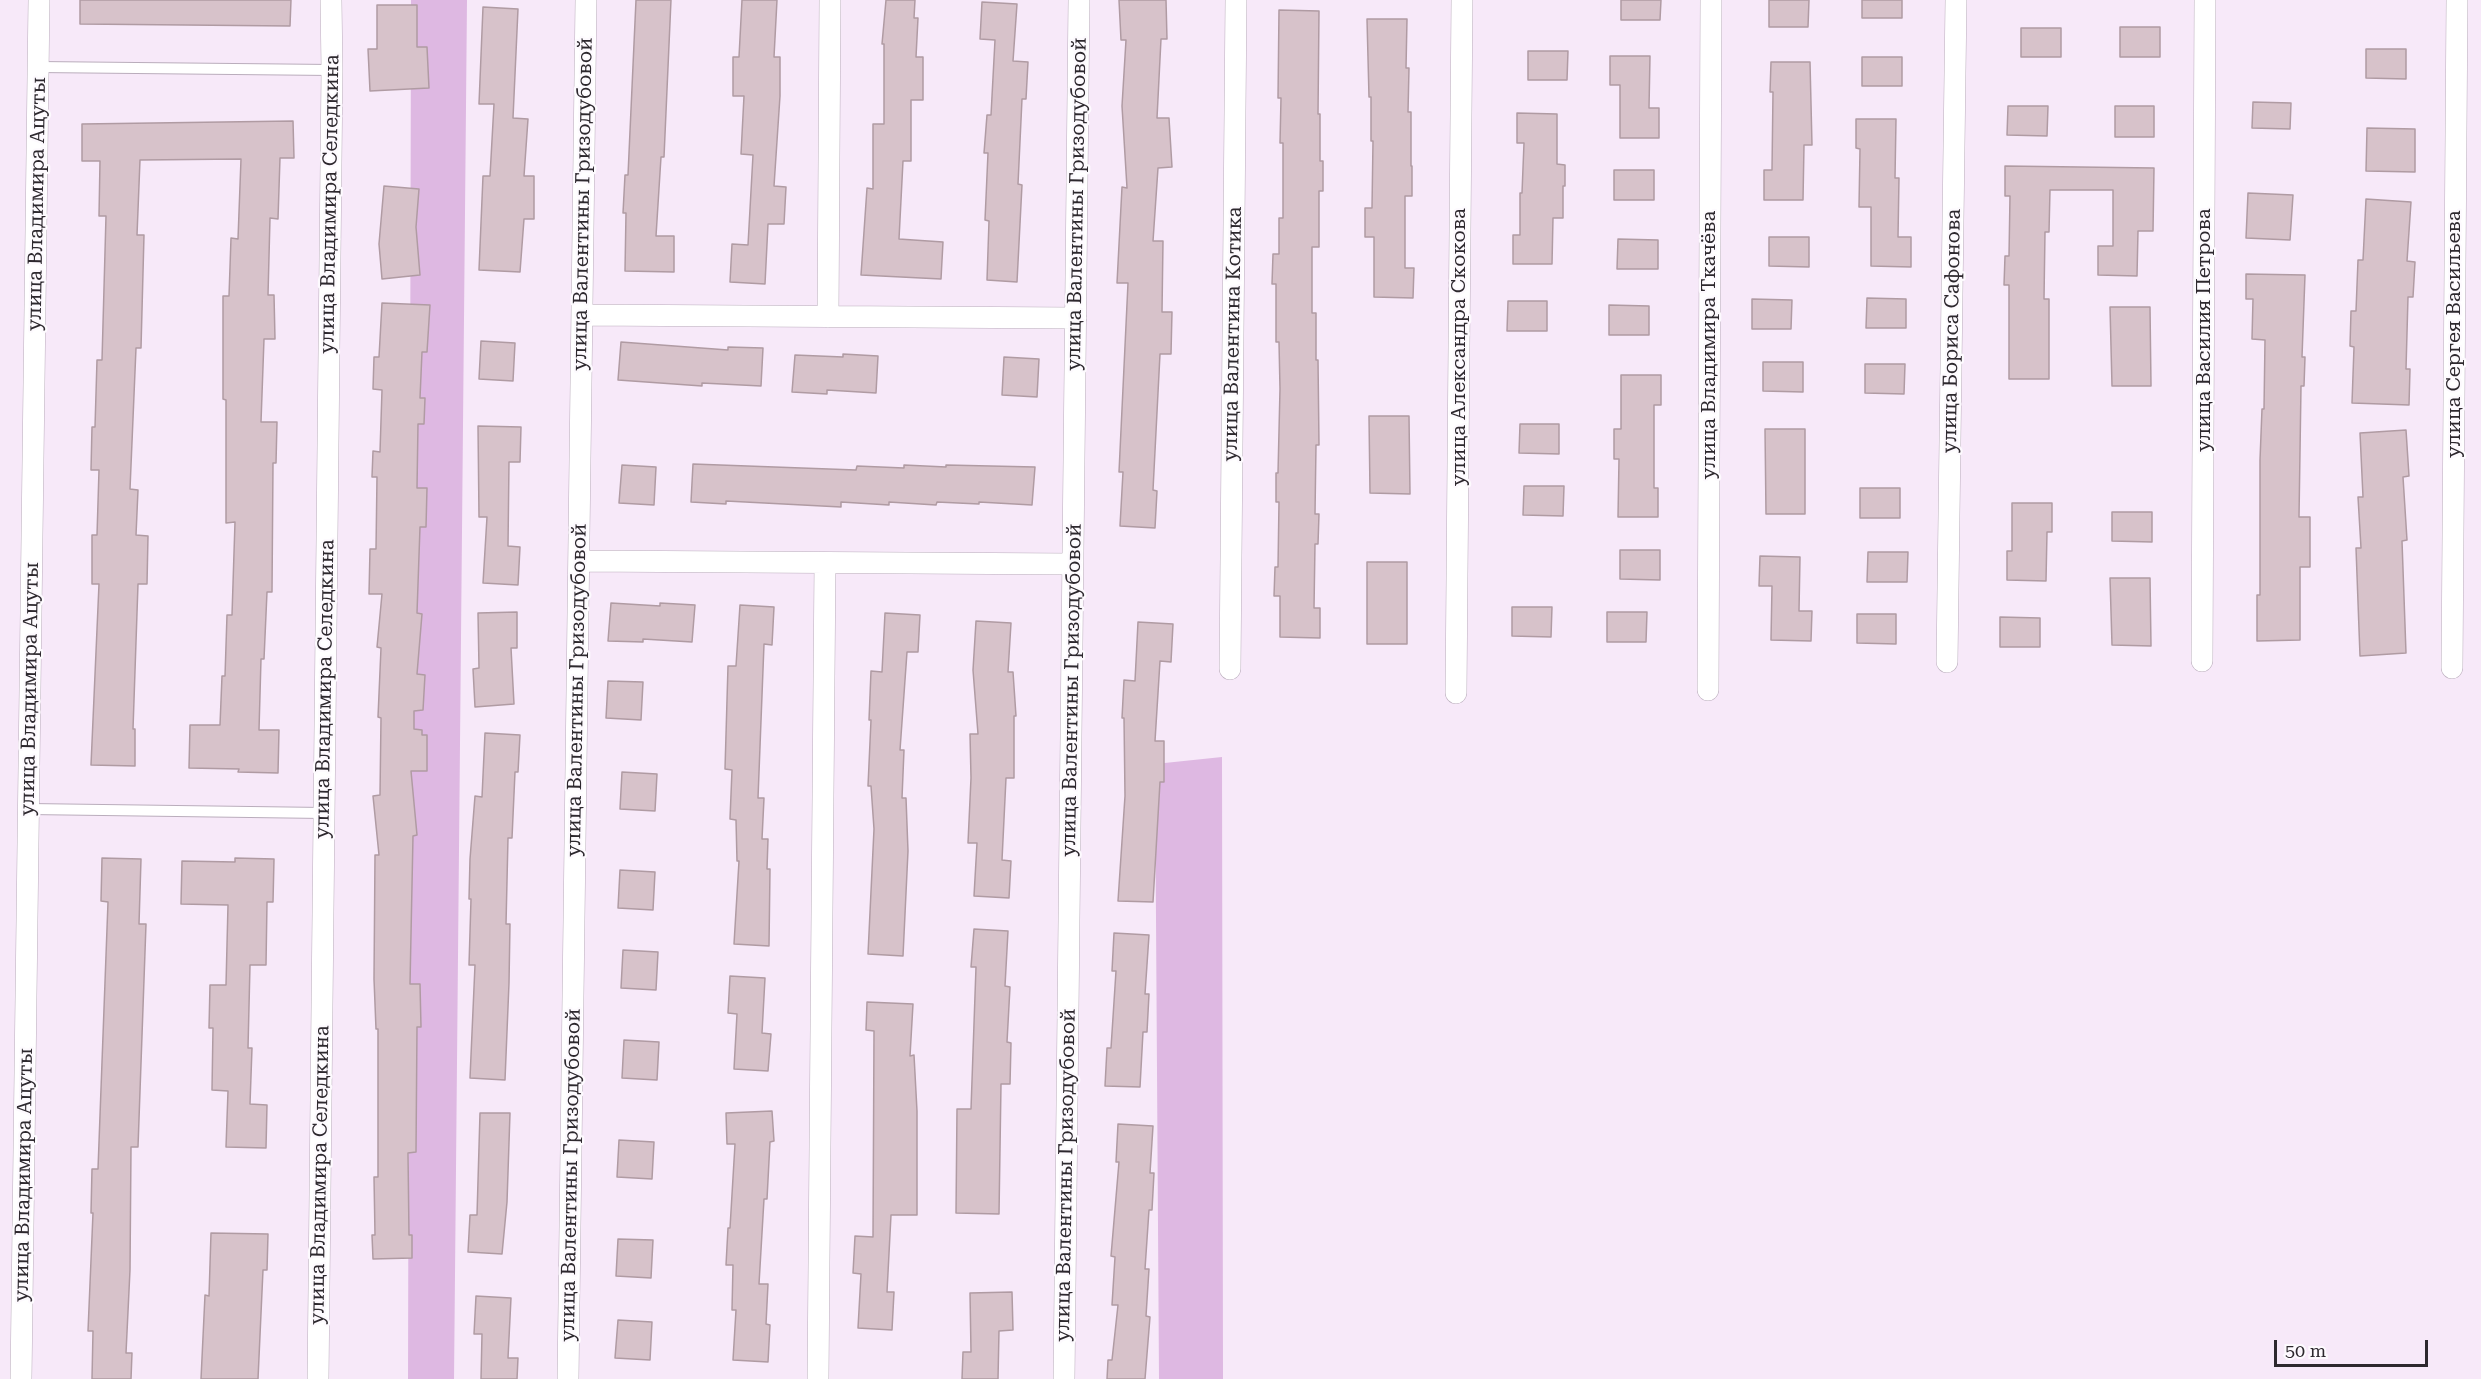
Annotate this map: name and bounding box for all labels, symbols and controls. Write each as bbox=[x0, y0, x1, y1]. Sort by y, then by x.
street label: улица Валентины Гризодубовой bbox=[568, 37, 598, 371]
street label: улица Валентины Гризодубовой bbox=[1062, 37, 1092, 371]
street label: улица Владимира Селедкина bbox=[315, 54, 345, 354]
street label: улица Владимира Ацуты bbox=[23, 77, 51, 331]
street label: улица Валентина Котика bbox=[1219, 206, 1247, 462]
street label: улица Александра Скокова bbox=[1447, 208, 1471, 486]
street label: улица Василия Петрова bbox=[2192, 208, 2216, 452]
street label: улица Бориса Сафонова bbox=[1938, 209, 1966, 453]
street label: улица Сергея Васильева bbox=[2442, 210, 2466, 458]
street label: улица Владимира Ткачёва bbox=[1697, 211, 1721, 479]
street label: улица Валентины Гризодубовой bbox=[562, 523, 592, 857]
street label: улица Валентины Гризодубовой bbox=[1057, 523, 1087, 857]
street label: улица Владимира Селедкина bbox=[310, 539, 340, 839]
street label: улица Владимира Ацуты bbox=[16, 562, 44, 816]
street label: улица Валентины Гризодубовой bbox=[556, 1008, 586, 1342]
street label: улица Валентины Гризодубовой bbox=[1051, 1008, 1081, 1342]
street label: улица Владимира Селедкина bbox=[305, 1025, 335, 1325]
street label: улица Владимира Ацуты bbox=[10, 1048, 38, 1302]
scale bar bbox=[2277, 1328, 2432, 1366]
text: 50 m bbox=[2285, 1340, 2326, 1361]

